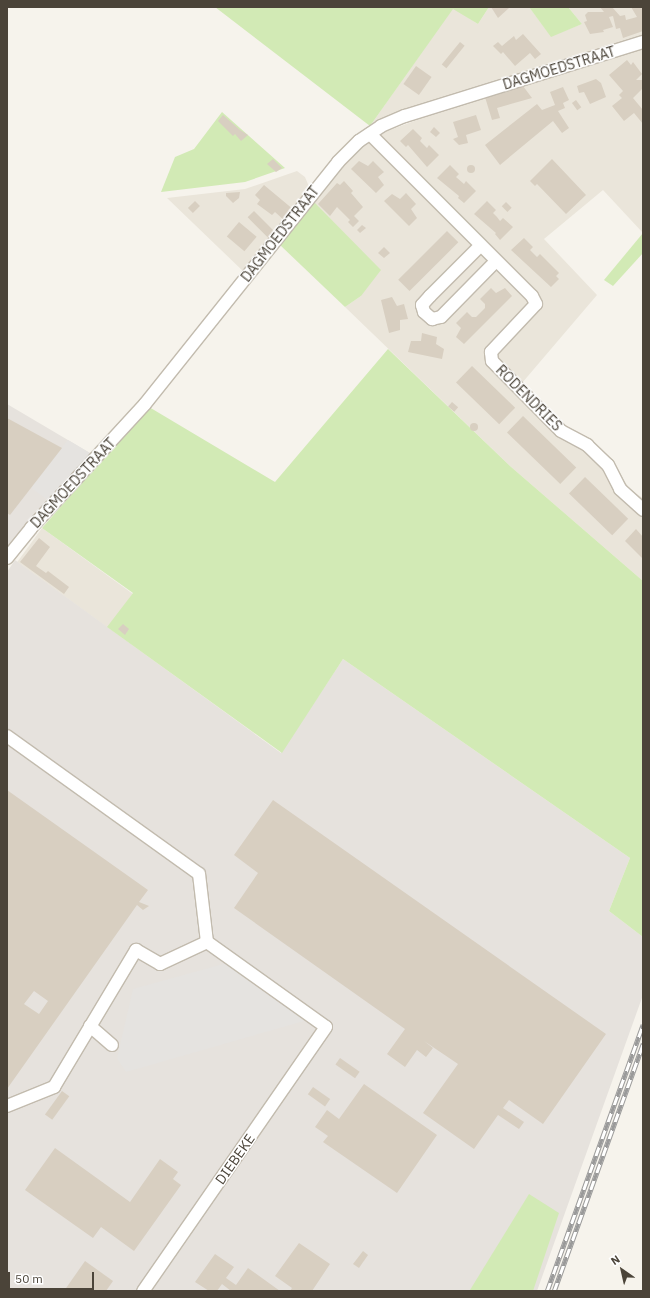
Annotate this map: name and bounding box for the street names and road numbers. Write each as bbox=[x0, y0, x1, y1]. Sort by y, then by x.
street label: DAGMOEDSTRAAT bbox=[501, 43, 617, 93]
street label: DAGMOEDSTRAAT bbox=[237, 183, 323, 285]
street label: RODENDRIES bbox=[493, 362, 565, 434]
street label: DAGMOEDSTRAAT bbox=[27, 435, 119, 531]
street label: DIEBEKE bbox=[212, 1131, 258, 1187]

